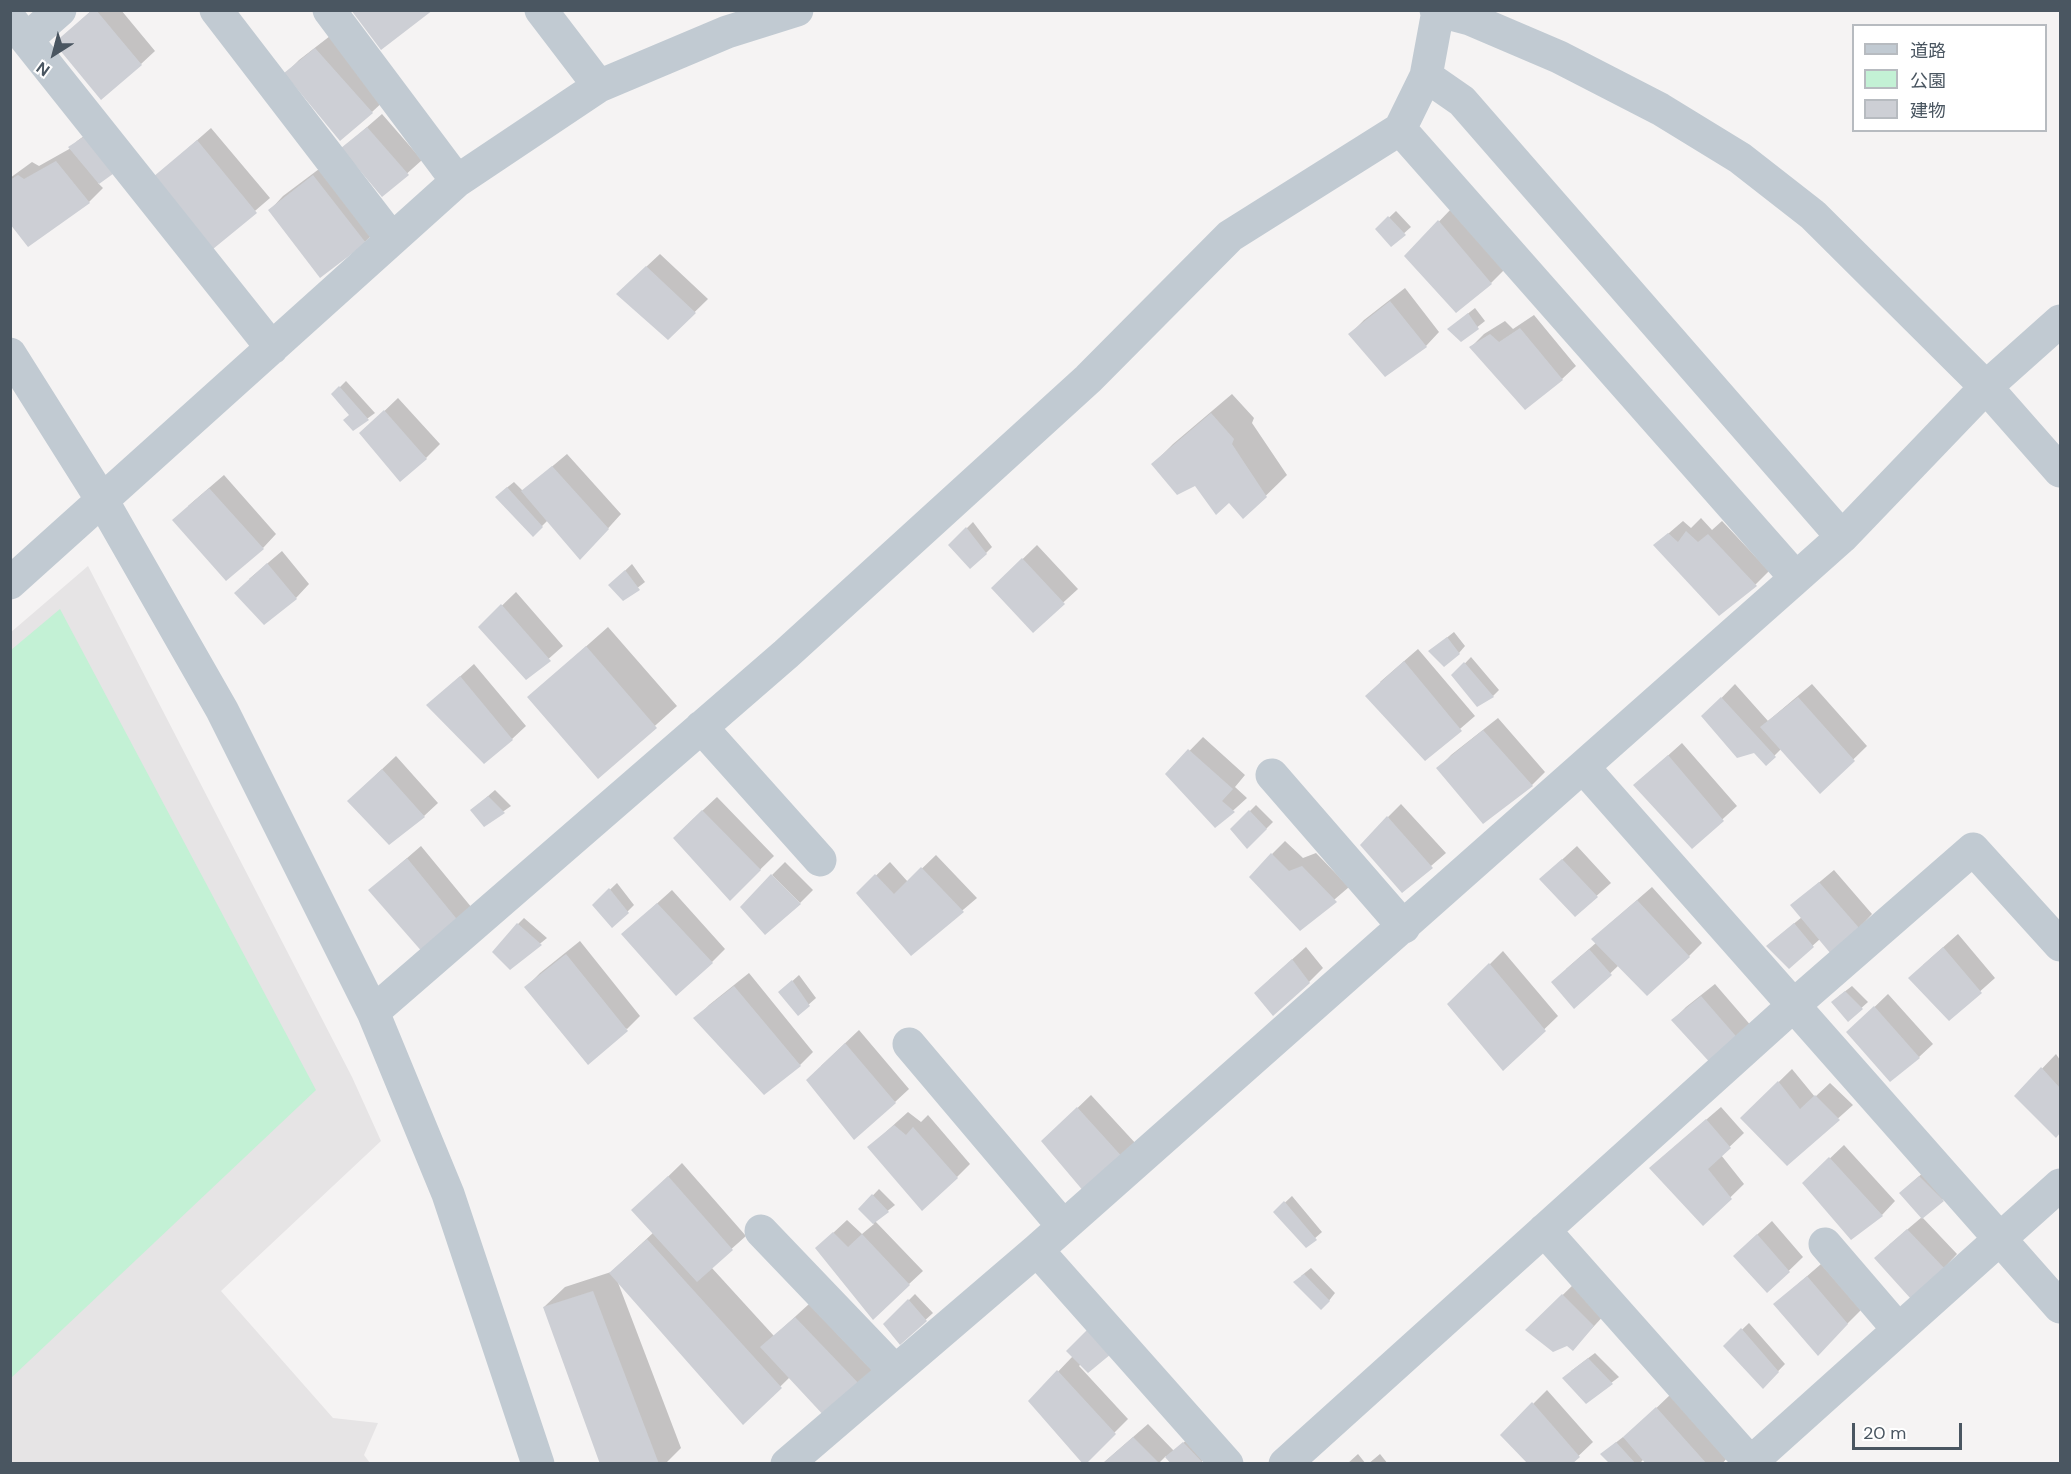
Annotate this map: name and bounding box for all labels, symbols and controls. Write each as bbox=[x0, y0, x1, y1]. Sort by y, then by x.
north arrow bbox=[24, 24, 84, 84]
legend bbox=[1852, 24, 2047, 132]
text: 道路 bbox=[1910, 39, 1946, 63]
text: N bbox=[32, 57, 54, 81]
text: 公園 bbox=[1910, 69, 1946, 93]
text: 建物 bbox=[1910, 99, 1946, 123]
scale bar bbox=[1855, 1411, 1964, 1449]
text: 20 m bbox=[1863, 1421, 1906, 1445]

